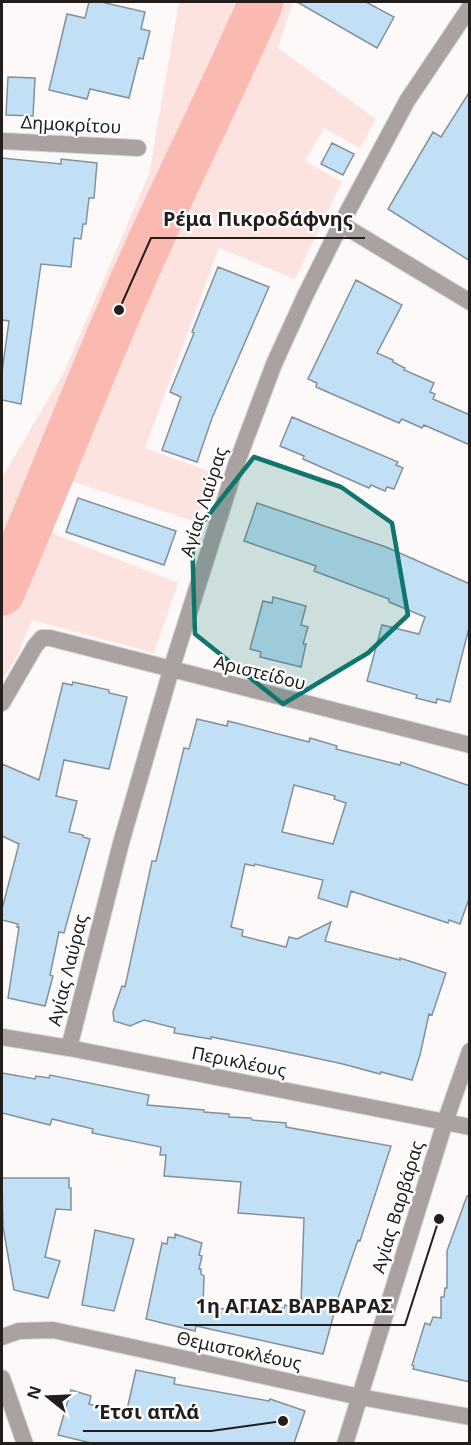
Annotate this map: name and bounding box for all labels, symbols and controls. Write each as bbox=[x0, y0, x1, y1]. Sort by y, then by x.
street label: Δημοκρίτου bbox=[20, 109, 122, 139]
callout: Ρέμα Πικροδάφνης bbox=[151, 200, 365, 238]
text: Ρέμα Πικροδάφνης bbox=[163, 205, 353, 232]
street label: Αγίας Λαύρας bbox=[174, 443, 232, 560]
street label: Αριστείδου bbox=[212, 649, 309, 695]
street label: Αγίας Λαύρας bbox=[42, 911, 93, 1028]
street label: Περικλέους bbox=[190, 1040, 289, 1082]
street label: Αγίας Βαρβάρας bbox=[365, 1137, 429, 1276]
callout: 1η ΑΓΙΑΣ ΒΑΡΒΑΡΑΣ bbox=[184, 1287, 405, 1325]
text: 1η ΑΓΙΑΣ ΒΑΡΒΑΡΑΣ bbox=[196, 1292, 393, 1319]
street label: Θεμιστοκλέους bbox=[174, 1325, 304, 1375]
north arrow bbox=[18, 1367, 78, 1427]
text: N bbox=[21, 1383, 46, 1402]
callout: Έτσι απλά bbox=[83, 1393, 211, 1431]
text: Έτσι απλά bbox=[95, 1398, 199, 1425]

